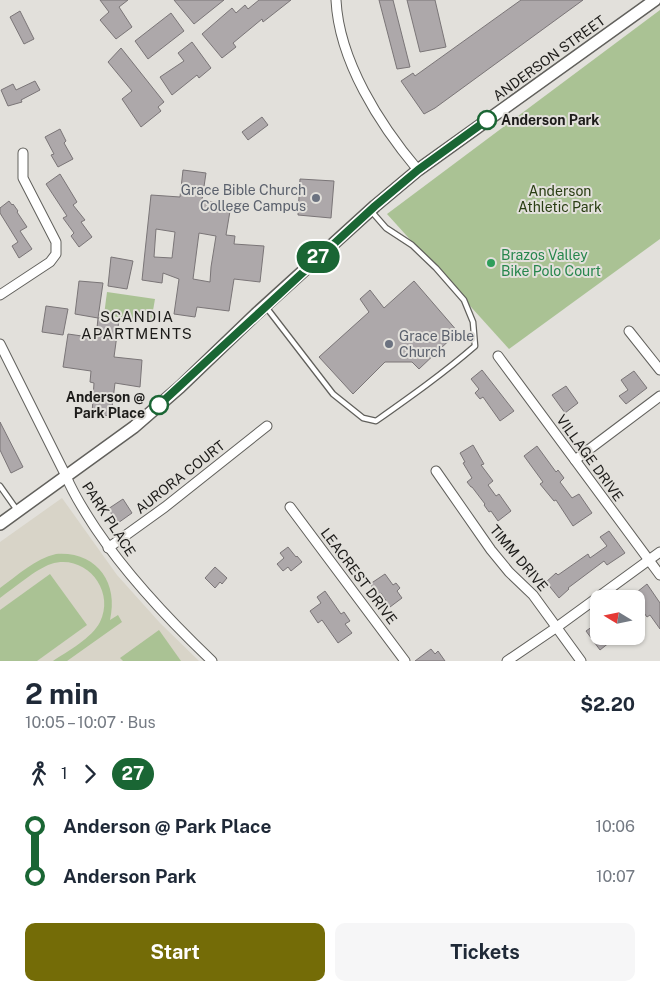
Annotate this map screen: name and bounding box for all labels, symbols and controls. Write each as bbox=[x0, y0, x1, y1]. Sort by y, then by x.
street label: ANDERSON STREET bbox=[490, 12, 608, 104]
marker: Anderson Park bbox=[477, 110, 497, 130]
place label: Anderson Park bbox=[501, 112, 599, 128]
place label: Grace Bible Church College Campus bbox=[181, 182, 306, 214]
park label: Anderson Athletic Park bbox=[518, 183, 602, 215]
marker: Grace Bible Church College Campus bbox=[310, 192, 322, 204]
line badge: 27 bbox=[296, 241, 340, 273]
text: 27 bbox=[307, 246, 329, 267]
place label: Brazos Valley Bike Polo Court bbox=[501, 247, 601, 279]
marker: Brazos Valley Bike Polo Court bbox=[485, 257, 497, 269]
district label: SCANDIA APARTMENTS bbox=[81, 308, 193, 342]
place label: Grace Bible Church bbox=[399, 328, 474, 360]
marker: Grace Bible Church bbox=[383, 338, 395, 350]
place label: Anderson @ Park Place bbox=[66, 389, 145, 421]
marker: Anderson @ Park Place bbox=[149, 395, 169, 415]
street label: VILLAGE DRIVE bbox=[553, 412, 627, 504]
street label: AURORA COURT bbox=[132, 437, 228, 517]
street label: PARK PLACE bbox=[79, 479, 139, 559]
street label: TIMM DRIVE bbox=[487, 522, 551, 594]
street label: LEACREST DRIVE bbox=[318, 525, 400, 627]
north arrow bbox=[590, 590, 645, 645]
map controls bbox=[590, 590, 645, 645]
text: 2 min bbox=[25, 677, 98, 710]
text: $2.20 bbox=[580, 693, 635, 715]
text: 10:05 – 10:07 · Bus bbox=[25, 713, 156, 732]
icon: walk bbox=[25, 760, 53, 788]
icon: forward bbox=[76, 760, 104, 788]
text: 27 bbox=[122, 763, 144, 784]
text: 1 bbox=[61, 764, 68, 783]
text: Anderson @ Park Place bbox=[63, 815, 271, 837]
text: 10:06 bbox=[595, 817, 635, 836]
text: Anderson Park bbox=[63, 865, 197, 887]
text: 10:07 bbox=[596, 867, 635, 886]
button: Start bbox=[25, 923, 325, 981]
button: Tickets bbox=[335, 923, 635, 981]

